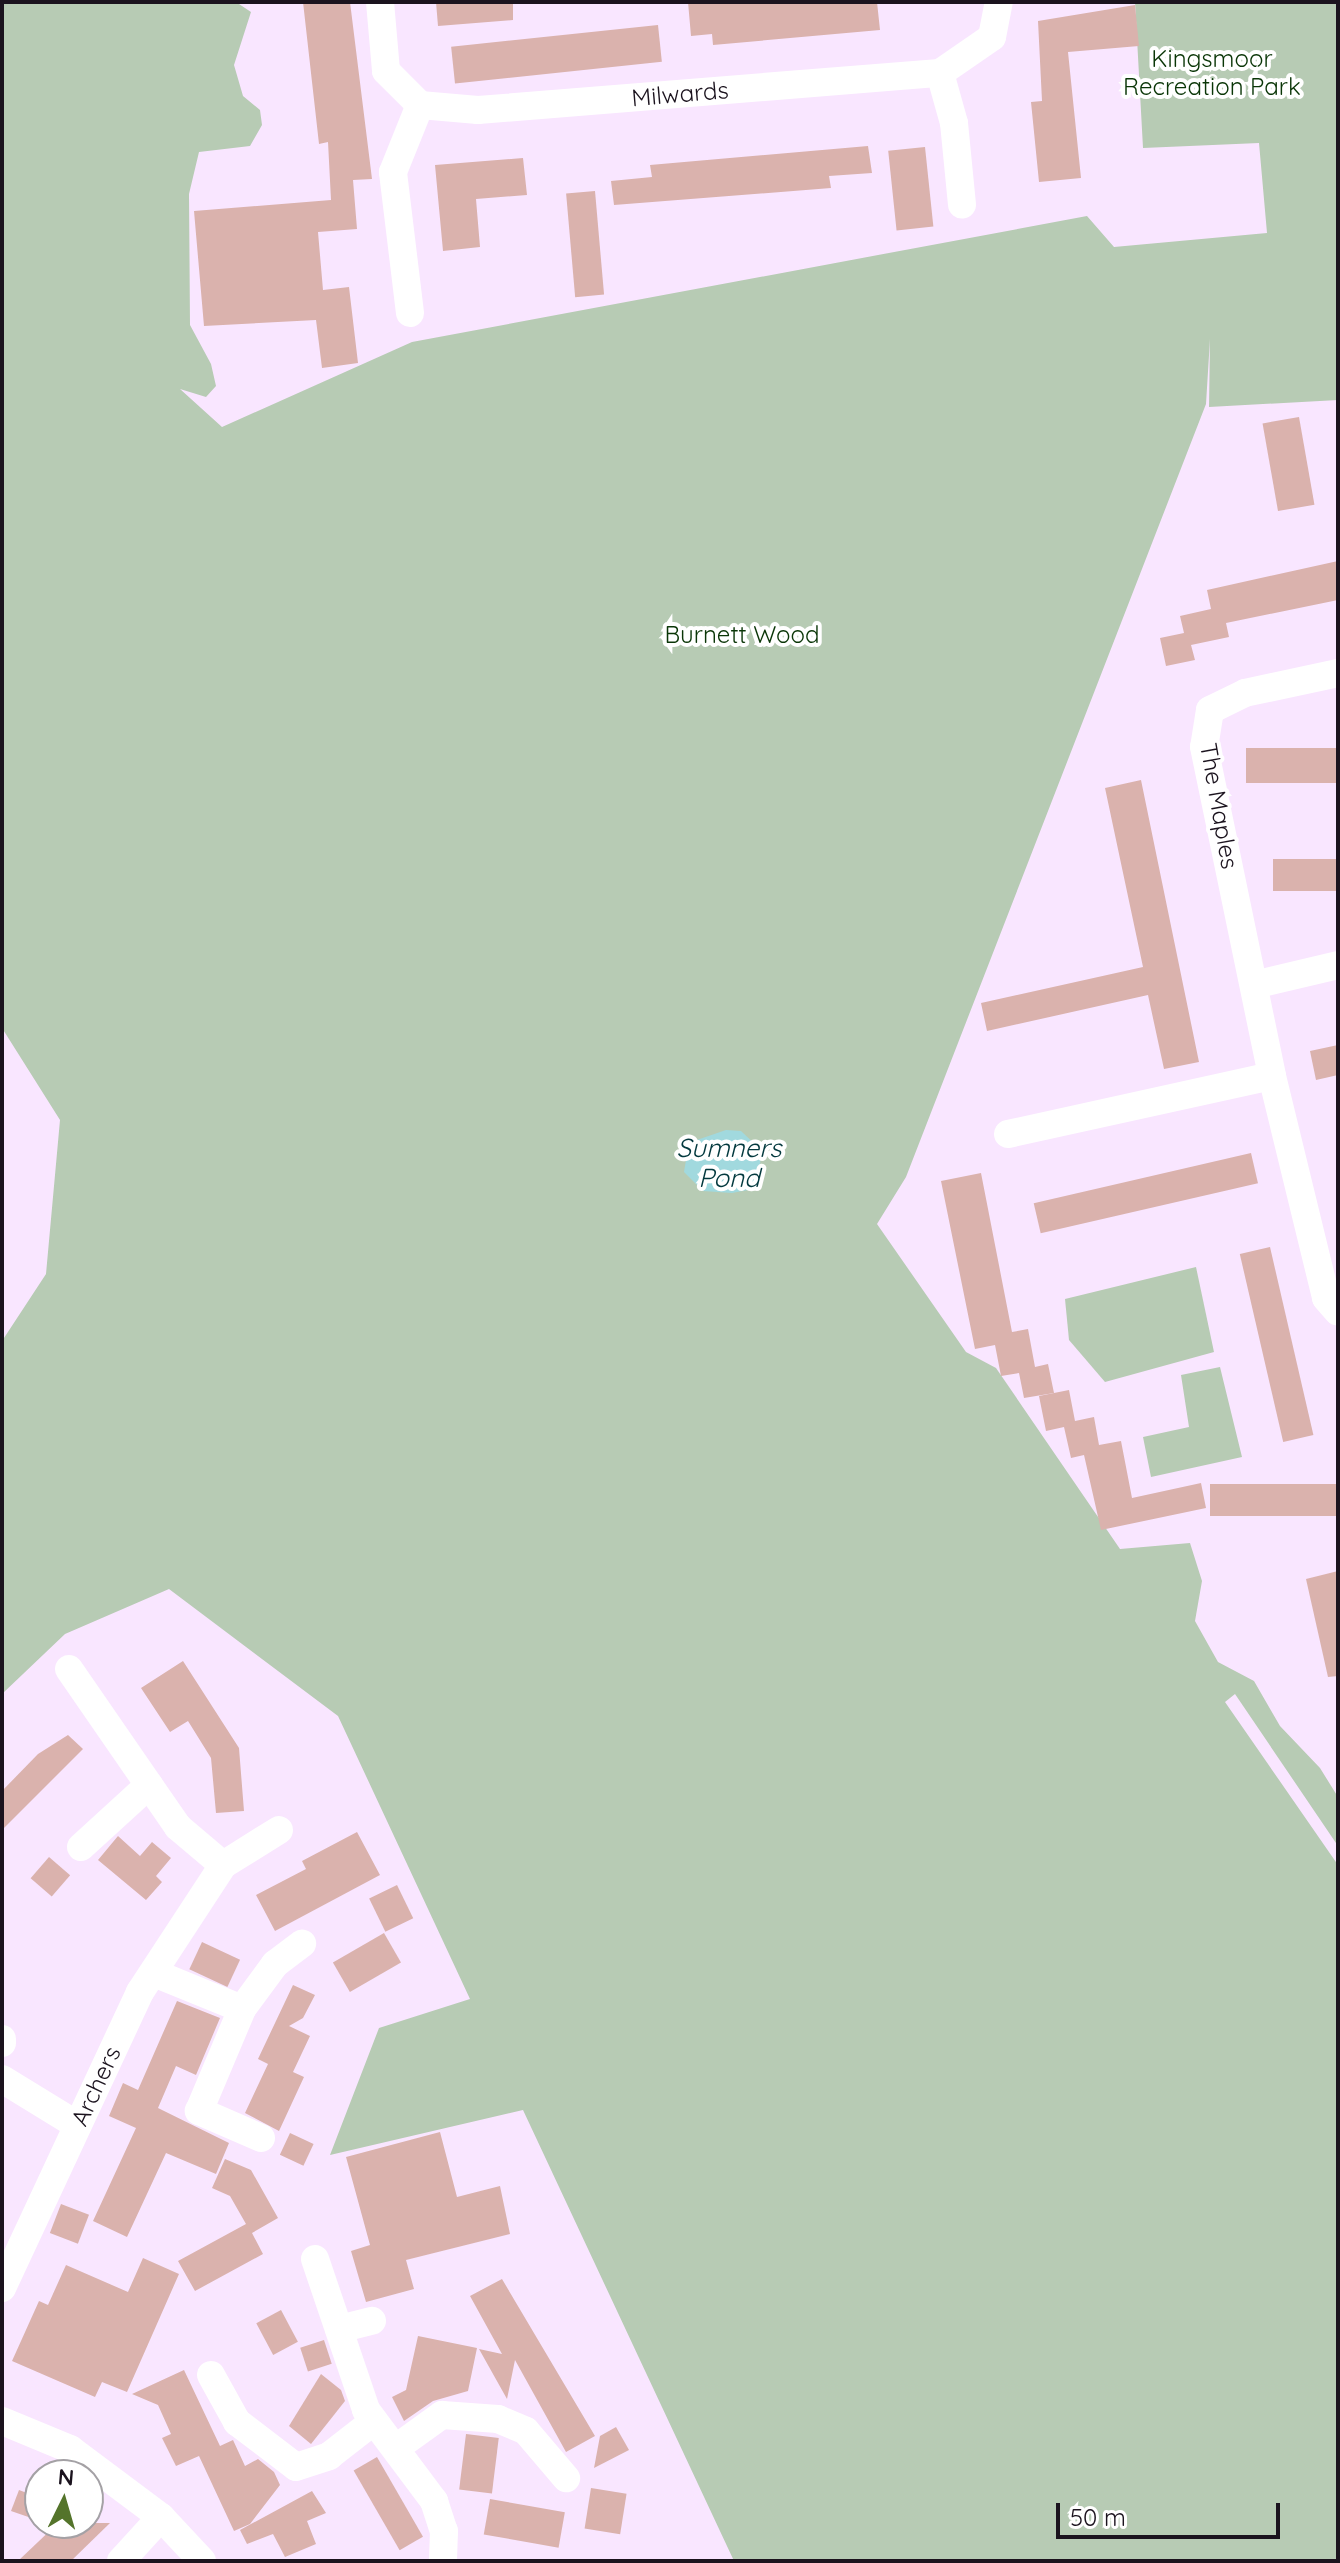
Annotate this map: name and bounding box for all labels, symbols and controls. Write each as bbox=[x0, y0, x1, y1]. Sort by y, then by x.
park label: Kingsmoor Recreation Park bbox=[1123, 45, 1301, 101]
street label: Milwards bbox=[630, 75, 730, 113]
park label: Burnett Wood bbox=[664, 621, 820, 649]
street label: The Maples bbox=[1194, 741, 1244, 871]
water label: Sumners Pond bbox=[676, 1132, 782, 1194]
street label: Archers bbox=[65, 2042, 127, 2130]
north arrow bbox=[24, 2459, 104, 2539]
text: N bbox=[57, 2462, 75, 2492]
scale bar bbox=[1060, 2487, 1284, 2537]
text: 50 m bbox=[1070, 2502, 1126, 2532]

